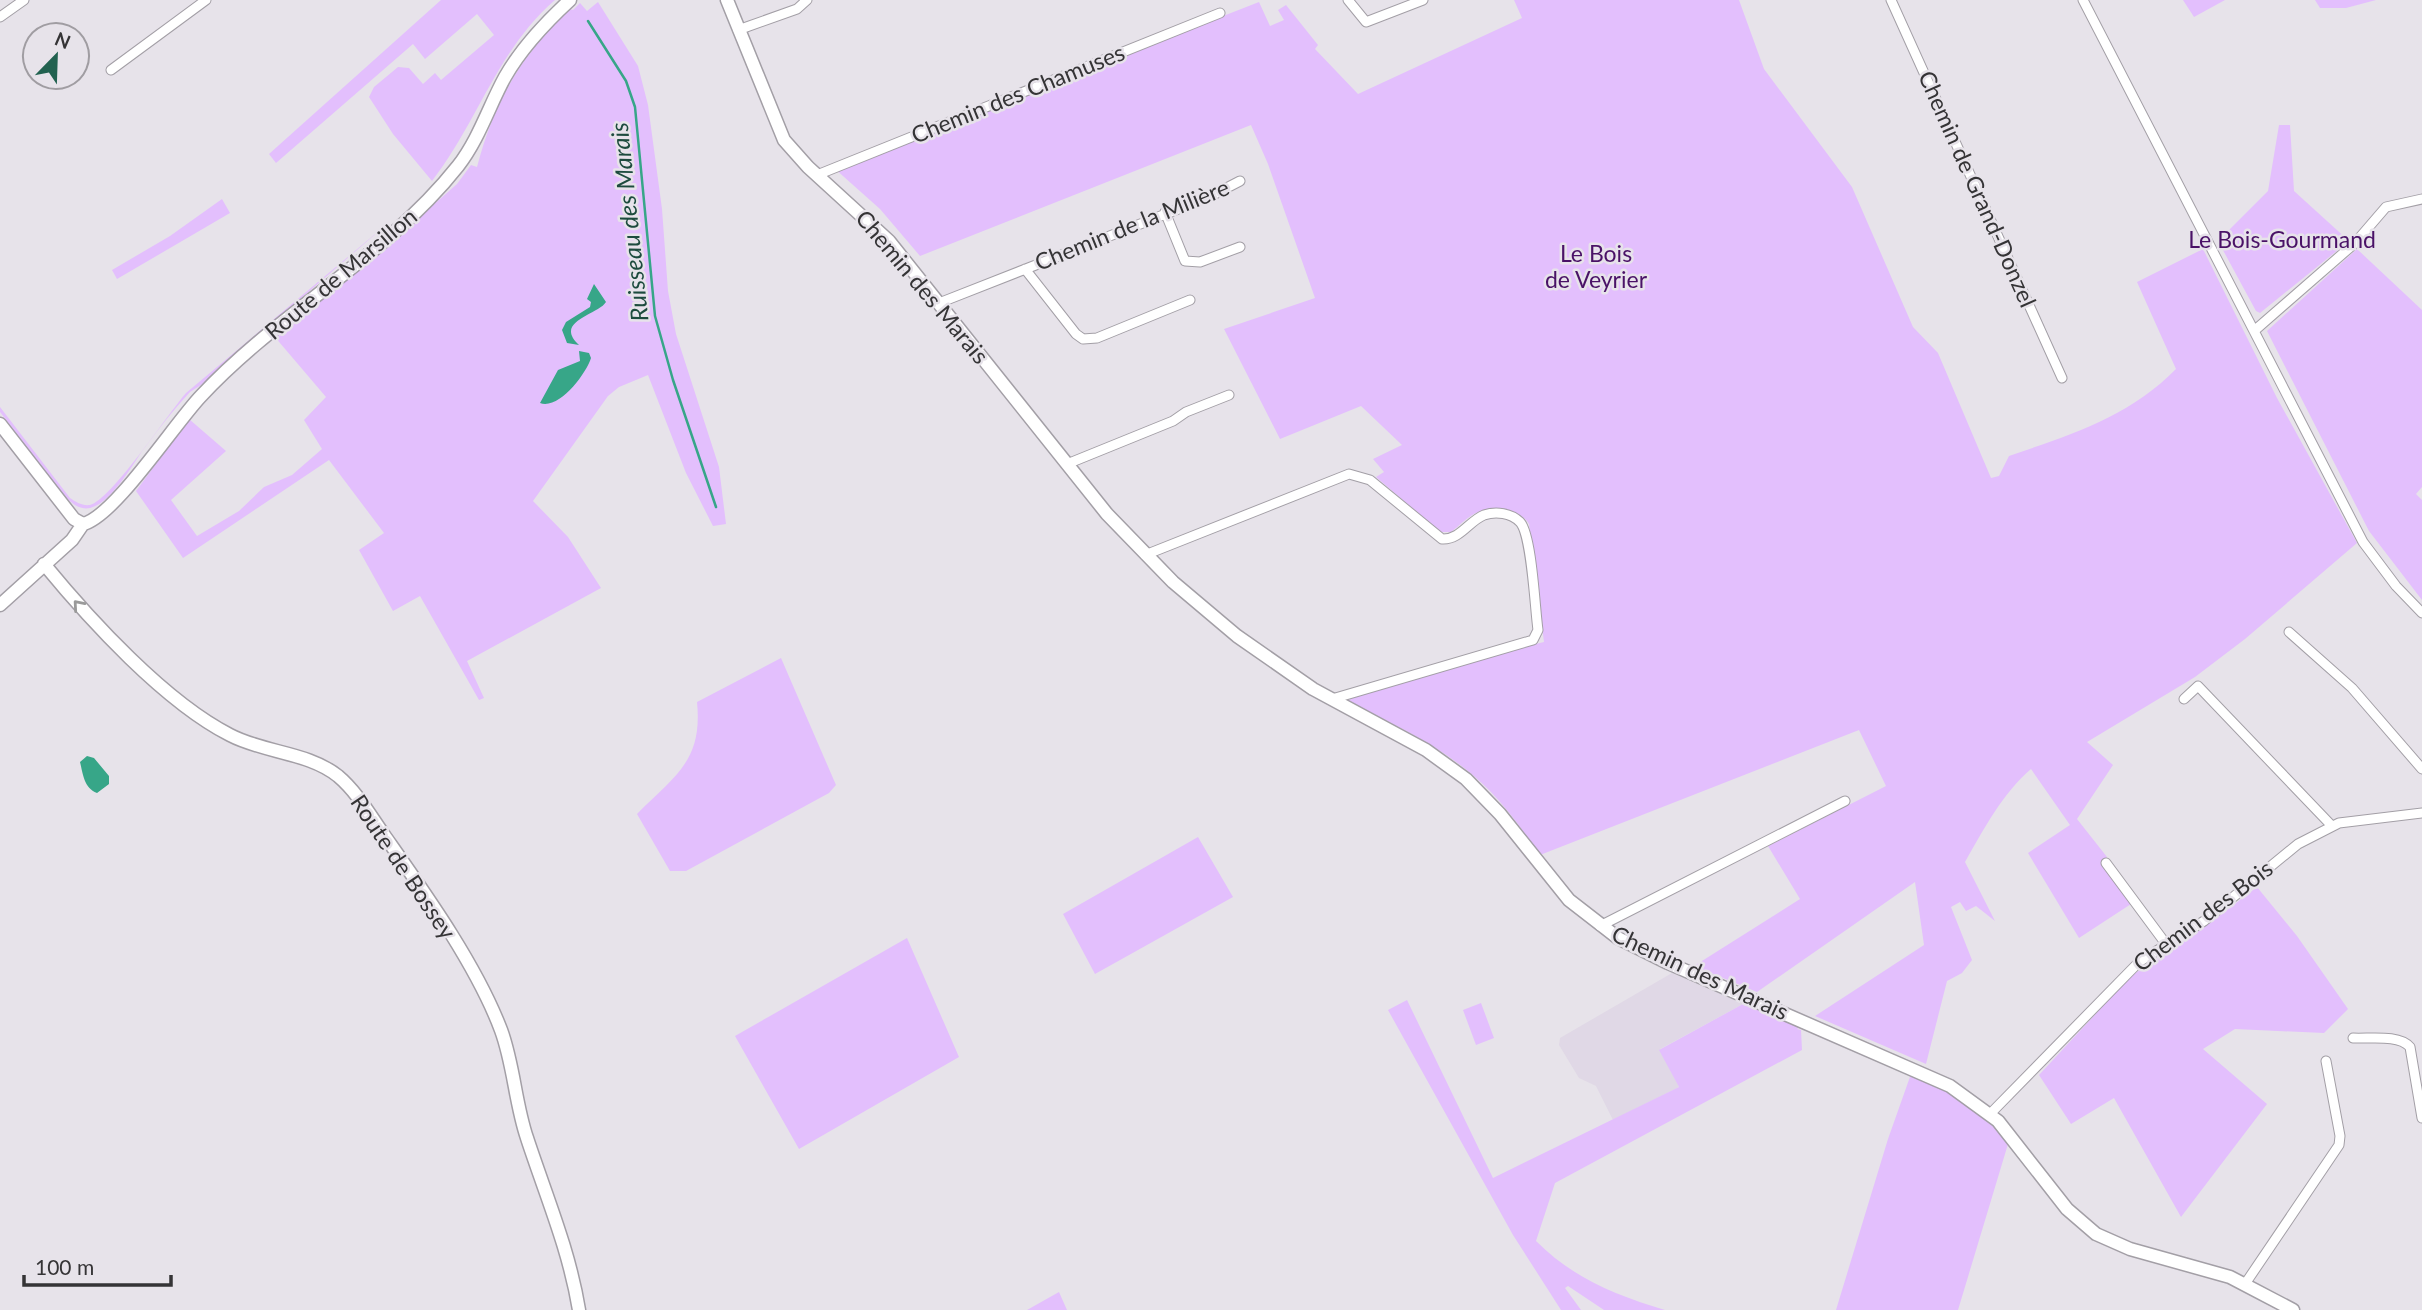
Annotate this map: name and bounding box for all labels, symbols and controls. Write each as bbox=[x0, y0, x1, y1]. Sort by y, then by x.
north arrow bbox=[21, 21, 91, 91]
text: N bbox=[52, 26, 74, 53]
street label: Chemin des Chamuses bbox=[907, 37, 1129, 149]
street label: Chemin de Grand-Donzel bbox=[1913, 66, 2043, 311]
water label: Ruisseau des Marais bbox=[604, 121, 653, 323]
street label: Chemin de la Milière bbox=[1030, 172, 1233, 276]
street label: Route de Marsillon bbox=[259, 202, 422, 345]
street label: Chemin des Marais bbox=[850, 204, 995, 369]
park label: Le Bois-Gourmand bbox=[2188, 225, 2376, 253]
park label: Le Bois de Veyrier bbox=[1545, 239, 1648, 293]
one-way arrow bbox=[74, 600, 86, 613]
street label: Route de Bossey bbox=[345, 789, 462, 944]
street label: Chemin des Bois bbox=[2127, 854, 2278, 977]
street label: Chemin des Marais bbox=[1608, 919, 1793, 1025]
scale bar bbox=[24, 1244, 172, 1288]
text: 100 m bbox=[35, 1254, 94, 1279]

